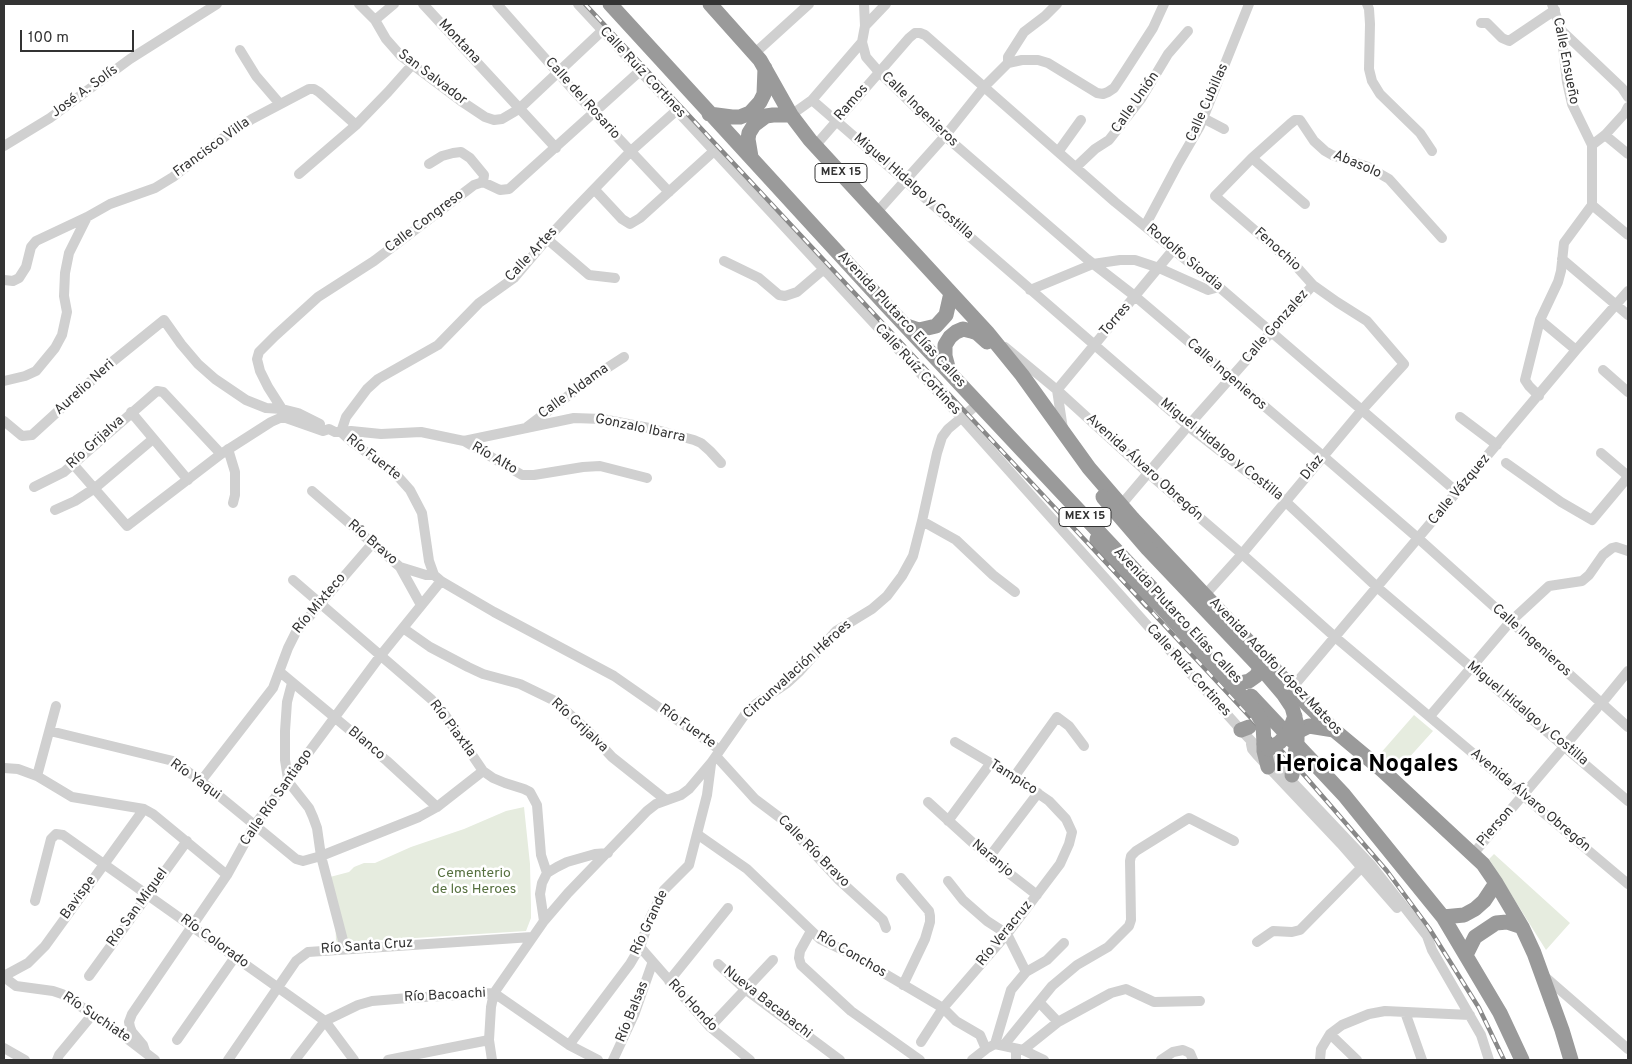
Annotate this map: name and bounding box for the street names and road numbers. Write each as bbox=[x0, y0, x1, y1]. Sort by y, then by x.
street label: Montana bbox=[434, 16, 484, 68]
street label: Calle Ensueño bbox=[1548, 16, 1582, 106]
street label: Calle Ruíz Cortines bbox=[595, 24, 689, 122]
street label: San Salvador bbox=[394, 47, 470, 109]
street label: Calle del Rosario bbox=[541, 55, 623, 143]
street label: Calle Cubillas bbox=[1183, 61, 1233, 145]
street label: José A. Solís bbox=[48, 62, 122, 122]
street label: Calle Ingenieros bbox=[877, 69, 961, 151]
street label: Calle Unión bbox=[1109, 69, 1163, 137]
street label: Ramos bbox=[832, 81, 872, 125]
street label: Francisco Villa bbox=[171, 115, 253, 181]
street label: Miguel Hidalgo y Costilla bbox=[850, 130, 976, 244]
street label: Abasolo bbox=[1330, 147, 1384, 183]
road number: MEX 15 bbox=[815, 164, 867, 182]
street label: Calle Congreso bbox=[382, 187, 468, 257]
street label: Rodolfo Siordia bbox=[1142, 221, 1226, 295]
street label: Calle Artes bbox=[502, 224, 562, 286]
street label: Fenochio bbox=[1250, 225, 1304, 275]
street label: Avenida Plutarco Elías Calles bbox=[833, 248, 969, 392]
street label: Calle Gonzalez bbox=[1239, 287, 1313, 367]
street label: Torres bbox=[1097, 300, 1135, 340]
street label: Calle Ruíz Cortines bbox=[870, 321, 964, 419]
street label: Calle Ingenieros bbox=[1183, 336, 1269, 414]
street label: Aurelio Neri bbox=[52, 357, 118, 419]
street label: Calle Aldama bbox=[536, 361, 612, 423]
street label: Miguel Hidalgo y Costilla bbox=[1156, 395, 1286, 505]
street label: Gonzalo Ibarra bbox=[593, 411, 687, 447]
street label: Avenida Álvaro Obregón bbox=[1082, 411, 1206, 525]
street label: Río Grijalva bbox=[64, 413, 128, 473]
street label: Río Fuerte bbox=[342, 431, 404, 485]
street label: Río Alto bbox=[468, 439, 520, 479]
street label: Calle Vázquez bbox=[1426, 451, 1494, 529]
street label: Díaz bbox=[1298, 452, 1328, 484]
road number: MEX 15 bbox=[1059, 508, 1111, 526]
street label: Río Bravo bbox=[344, 517, 400, 569]
street label: Avenida Plutarco Elías Calles bbox=[1109, 544, 1245, 688]
street label: Río Mixteco bbox=[290, 570, 350, 638]
street label: Avenida Adolfo López Mateos bbox=[1205, 595, 1345, 739]
street label: Calle Ingenieros bbox=[1488, 601, 1574, 681]
street label: Circunvalación Héroes bbox=[740, 617, 856, 723]
street label: Calle Ruíz Cortines bbox=[1142, 621, 1234, 721]
street label: Miguel Hidalgo y Costilla bbox=[1463, 658, 1591, 770]
street label: Río Grijalva bbox=[547, 695, 611, 757]
street label: Río Piaxtla bbox=[425, 697, 479, 761]
street label: Río Fuerte bbox=[655, 701, 719, 753]
street label: Blanco bbox=[344, 724, 388, 764]
street label: Avenida Álvaro Obregón bbox=[1466, 746, 1594, 856]
street label: Calle Río Santiago bbox=[237, 747, 317, 849]
street label: Río Yaqui bbox=[166, 756, 224, 804]
street label: Tampico bbox=[986, 757, 1040, 799]
street label: Pierson bbox=[1474, 804, 1518, 850]
street label: Calle Río Bravo bbox=[773, 812, 853, 892]
street label: Naranjo bbox=[968, 837, 1016, 881]
street label: Río San Miguel bbox=[104, 866, 172, 950]
street label: Bavispe bbox=[58, 873, 100, 923]
street label: Río Grande bbox=[628, 888, 672, 958]
street label: Río Veracruz bbox=[973, 898, 1037, 970]
street label: Río Colorado bbox=[176, 911, 252, 973]
street label: Río Conchos bbox=[813, 928, 889, 982]
street label: Río Santa Cruz bbox=[320, 935, 414, 959]
street label: Nueva Bacabachi bbox=[719, 963, 815, 1043]
street label: Río Hondo bbox=[664, 976, 720, 1036]
street label: Río Balsas bbox=[613, 979, 653, 1045]
street label: Río Bacoachi bbox=[404, 985, 486, 1007]
street label: Río Suchiate bbox=[59, 989, 133, 1047]

